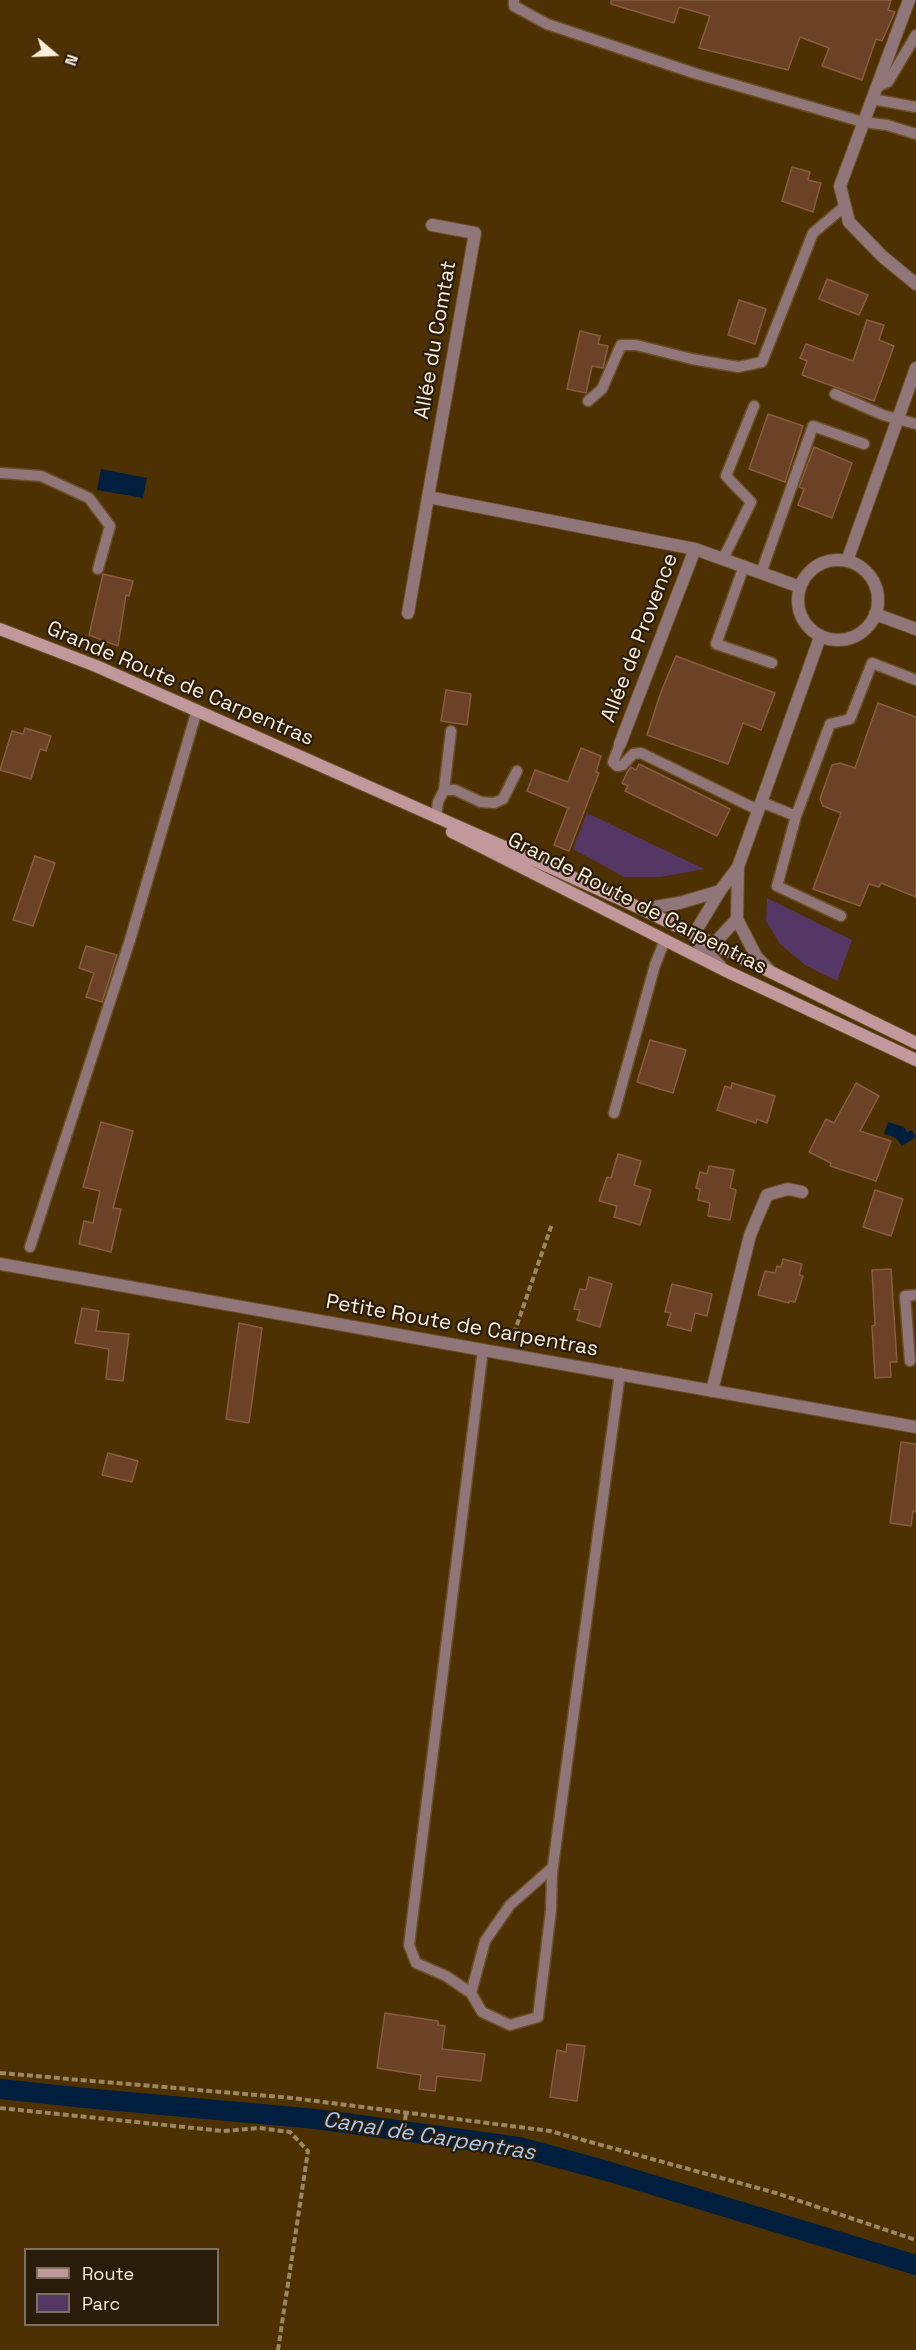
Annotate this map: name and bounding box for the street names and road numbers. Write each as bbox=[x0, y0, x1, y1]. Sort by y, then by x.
street label: Allée du Comtat bbox=[410, 259, 462, 421]
street label: Allée de Provence bbox=[596, 550, 684, 726]
street label: Grande Route de Carpentras bbox=[43, 616, 317, 752]
street label: Grande Route de Carpentras bbox=[503, 827, 771, 981]
street label: Petite Route de Carpentras bbox=[324, 1290, 600, 1362]

